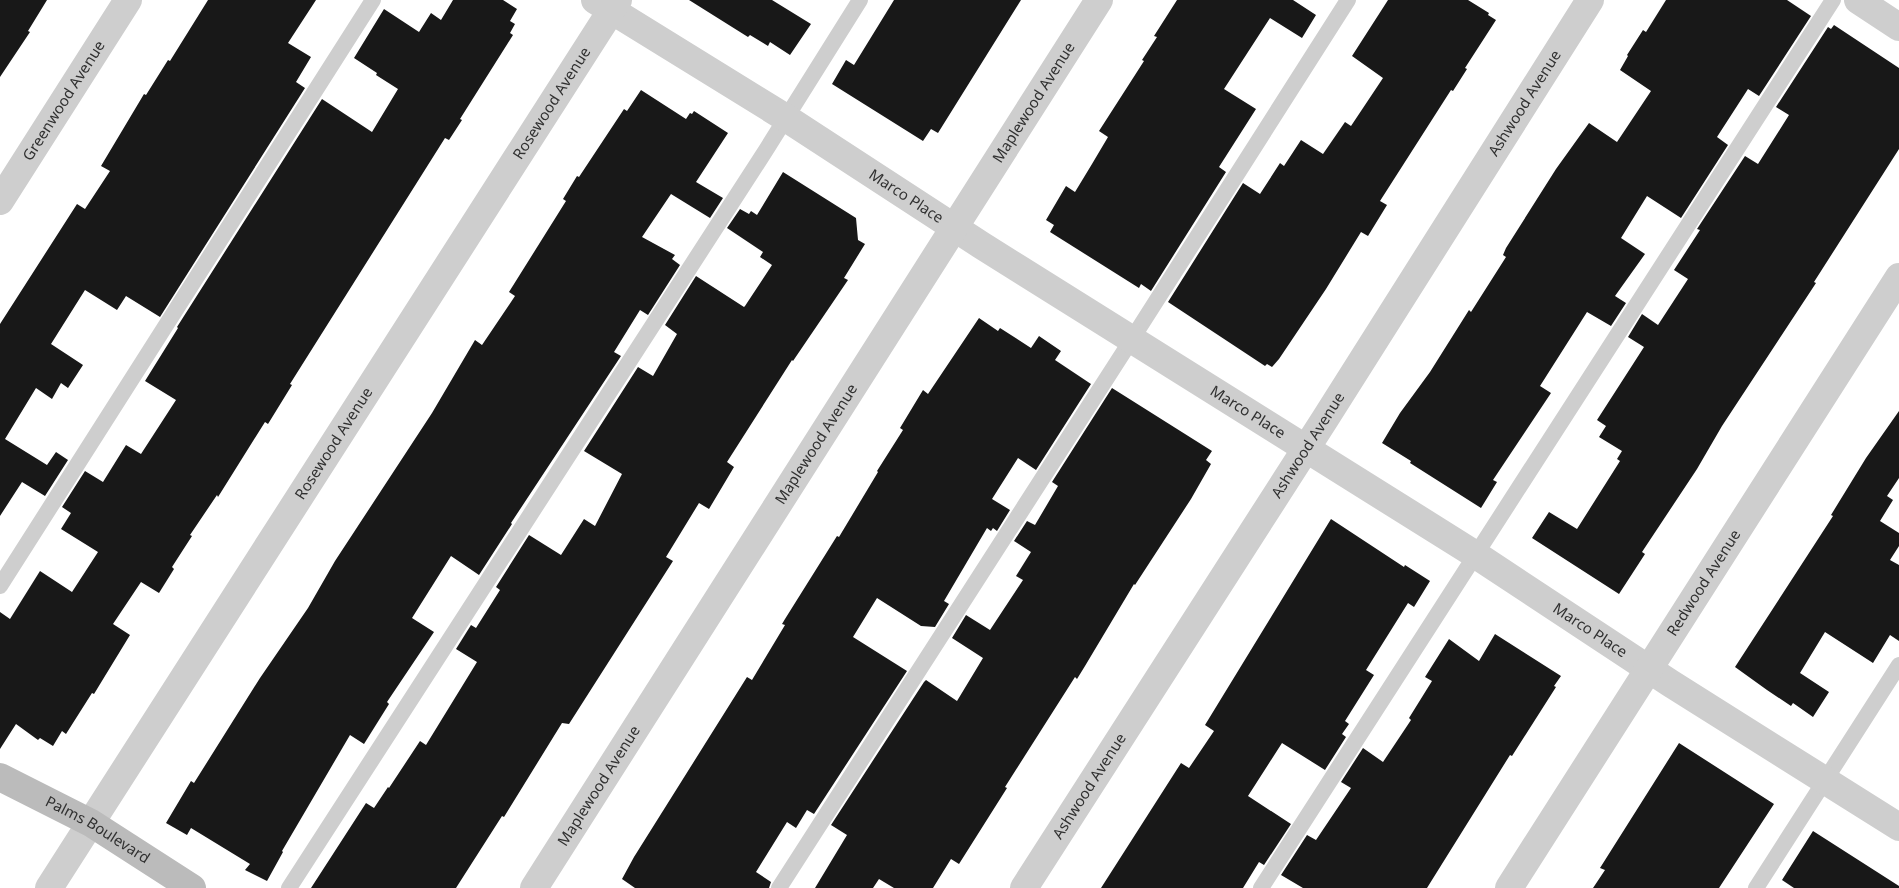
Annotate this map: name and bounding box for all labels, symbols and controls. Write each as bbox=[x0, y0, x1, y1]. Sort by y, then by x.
street label: Greenwood Avenue bbox=[17, 36, 109, 164]
street label: Maplewood Avenue bbox=[987, 38, 1079, 166]
street label: Rosewood Avenue bbox=[508, 43, 594, 163]
street label: Ashwood Avenue bbox=[1483, 46, 1565, 159]
street label: Marco Place bbox=[866, 164, 948, 227]
street label: Maplewood Avenue bbox=[770, 380, 861, 508]
street label: Marco Place bbox=[1207, 380, 1290, 442]
street label: Rosewood Avenue bbox=[290, 383, 376, 503]
street label: Ashwood Avenue bbox=[1266, 388, 1348, 501]
street label: Redwood Avenue bbox=[1661, 525, 1744, 639]
street label: Marco Place bbox=[1550, 598, 1632, 661]
street label: Maplewood Avenue bbox=[552, 721, 644, 849]
street label: Ashwood Avenue bbox=[1047, 729, 1130, 842]
street label: Palms Boulevard bbox=[42, 791, 154, 867]

